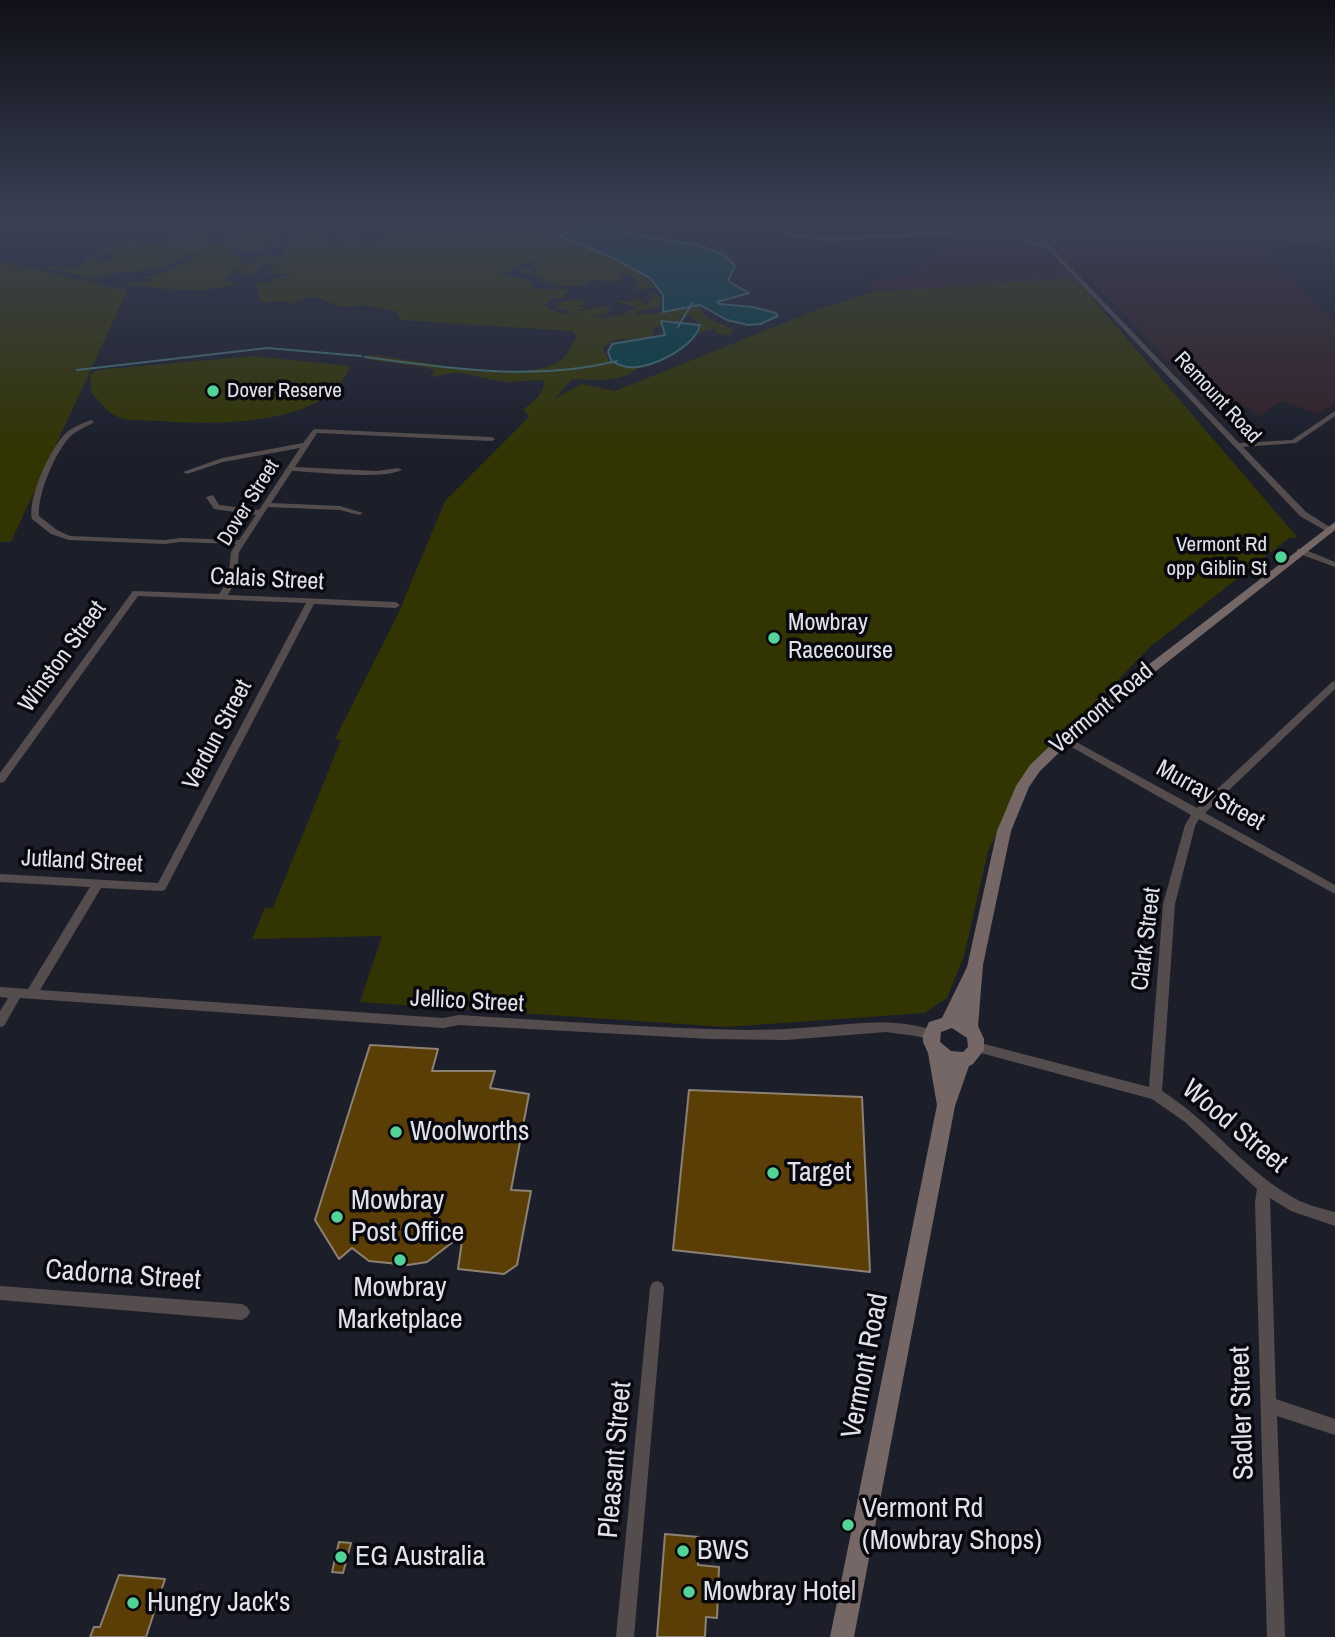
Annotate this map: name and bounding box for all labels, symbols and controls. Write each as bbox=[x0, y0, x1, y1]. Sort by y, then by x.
street label: Remount Road bbox=[1168, 347, 1266, 449]
place label: Dover Reserve bbox=[227, 378, 342, 404]
marker: Dover Reserve bbox=[205, 383, 221, 399]
street label: Dover Street bbox=[213, 455, 285, 551]
place label: Vermont Rd opp Giblin St bbox=[1166, 532, 1267, 582]
marker: Vermont Rd opp Giblin St bbox=[1273, 549, 1289, 565]
street label: Calais Street bbox=[209, 563, 325, 597]
street label: Winston Street bbox=[13, 596, 113, 718]
place label: Mowbray Racecourse bbox=[788, 610, 893, 666]
marker: Mowbray Racecourse bbox=[766, 630, 782, 646]
street label: Vermont Road bbox=[1045, 658, 1159, 760]
street label: Verdun Street bbox=[177, 675, 259, 795]
street label: Murray Street bbox=[1151, 755, 1269, 837]
street label: Jutland Street bbox=[21, 844, 143, 880]
street label: Clark Street bbox=[1126, 886, 1168, 992]
street label: Jellico Street bbox=[409, 985, 525, 1019]
street label: Wood Street bbox=[1174, 1073, 1294, 1181]
place label: Woolworths bbox=[410, 1115, 530, 1149]
marker: Woolworths bbox=[388, 1124, 404, 1140]
place label: Target bbox=[787, 1156, 851, 1190]
marker: Target bbox=[765, 1165, 781, 1181]
place label: Mowbray Post Office bbox=[351, 1184, 464, 1250]
marker: Mowbray Post Office bbox=[329, 1209, 345, 1225]
marker: Mowbray Marketplace bbox=[392, 1252, 408, 1268]
street label: Cadorna Street bbox=[44, 1254, 202, 1298]
place label: Mowbray Marketplace bbox=[337, 1271, 463, 1337]
street label: Vermont Road bbox=[836, 1291, 896, 1441]
street label: Sadler Street bbox=[1224, 1345, 1262, 1481]
street label: Pleasant Street bbox=[592, 1380, 640, 1540]
place label: Vermont Rd (Mowbray Shops) bbox=[862, 1492, 1042, 1558]
marker: Vermont Rd (Mowbray Shops) bbox=[840, 1517, 856, 1533]
place label: BWS bbox=[697, 1534, 749, 1568]
place label: EG Australia bbox=[355, 1540, 485, 1574]
marker: BWS bbox=[675, 1543, 691, 1559]
marker: EG Australia bbox=[333, 1549, 349, 1565]
place label: Mowbray Hotel bbox=[703, 1575, 856, 1609]
marker: Mowbray Hotel bbox=[681, 1584, 697, 1600]
place label: Hungry Jack's bbox=[147, 1586, 290, 1620]
marker: Hungry Jack's bbox=[125, 1595, 141, 1611]

